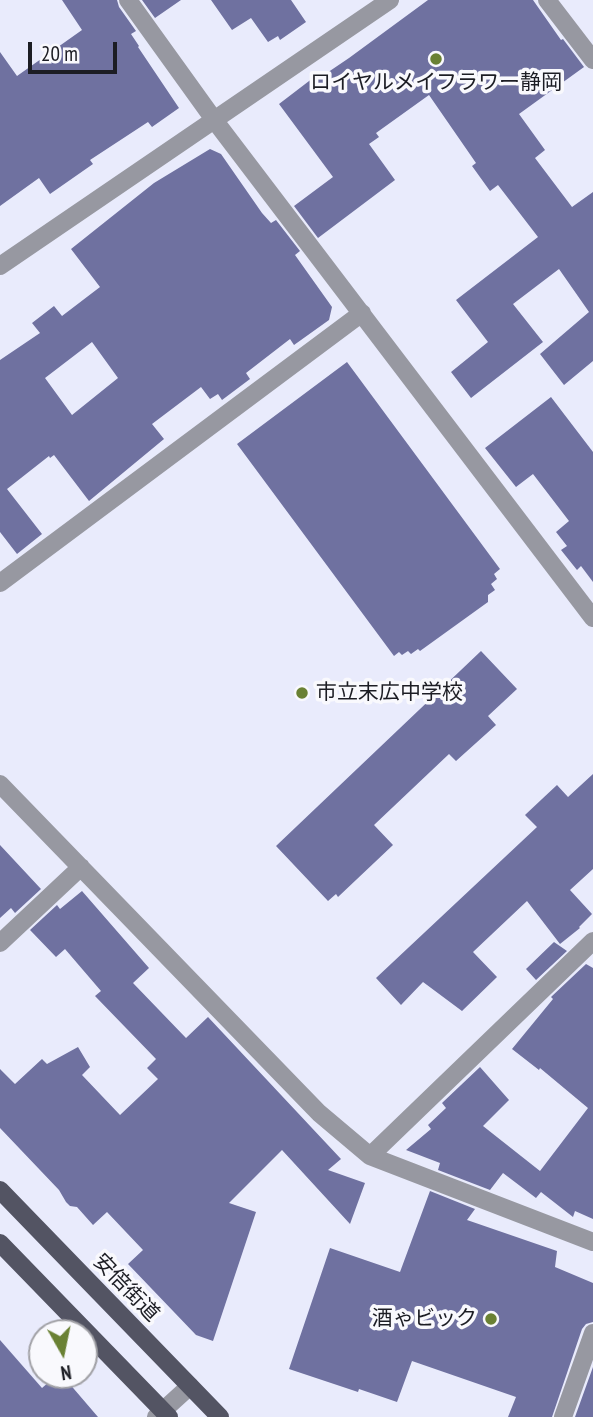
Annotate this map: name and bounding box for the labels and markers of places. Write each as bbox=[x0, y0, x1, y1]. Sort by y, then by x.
marker: ロイヤルメイフラワー静岡 bbox=[428, 51, 444, 67]
place label: ロイヤルメイフラワー静岡 bbox=[310, 70, 562, 96]
place label: 市立末広中学校 bbox=[316, 680, 463, 706]
marker: 市立末広中学校 bbox=[294, 685, 310, 701]
place label: 酒ゃビック bbox=[372, 1306, 477, 1332]
marker: 酒ゃビック bbox=[483, 1311, 499, 1327]

